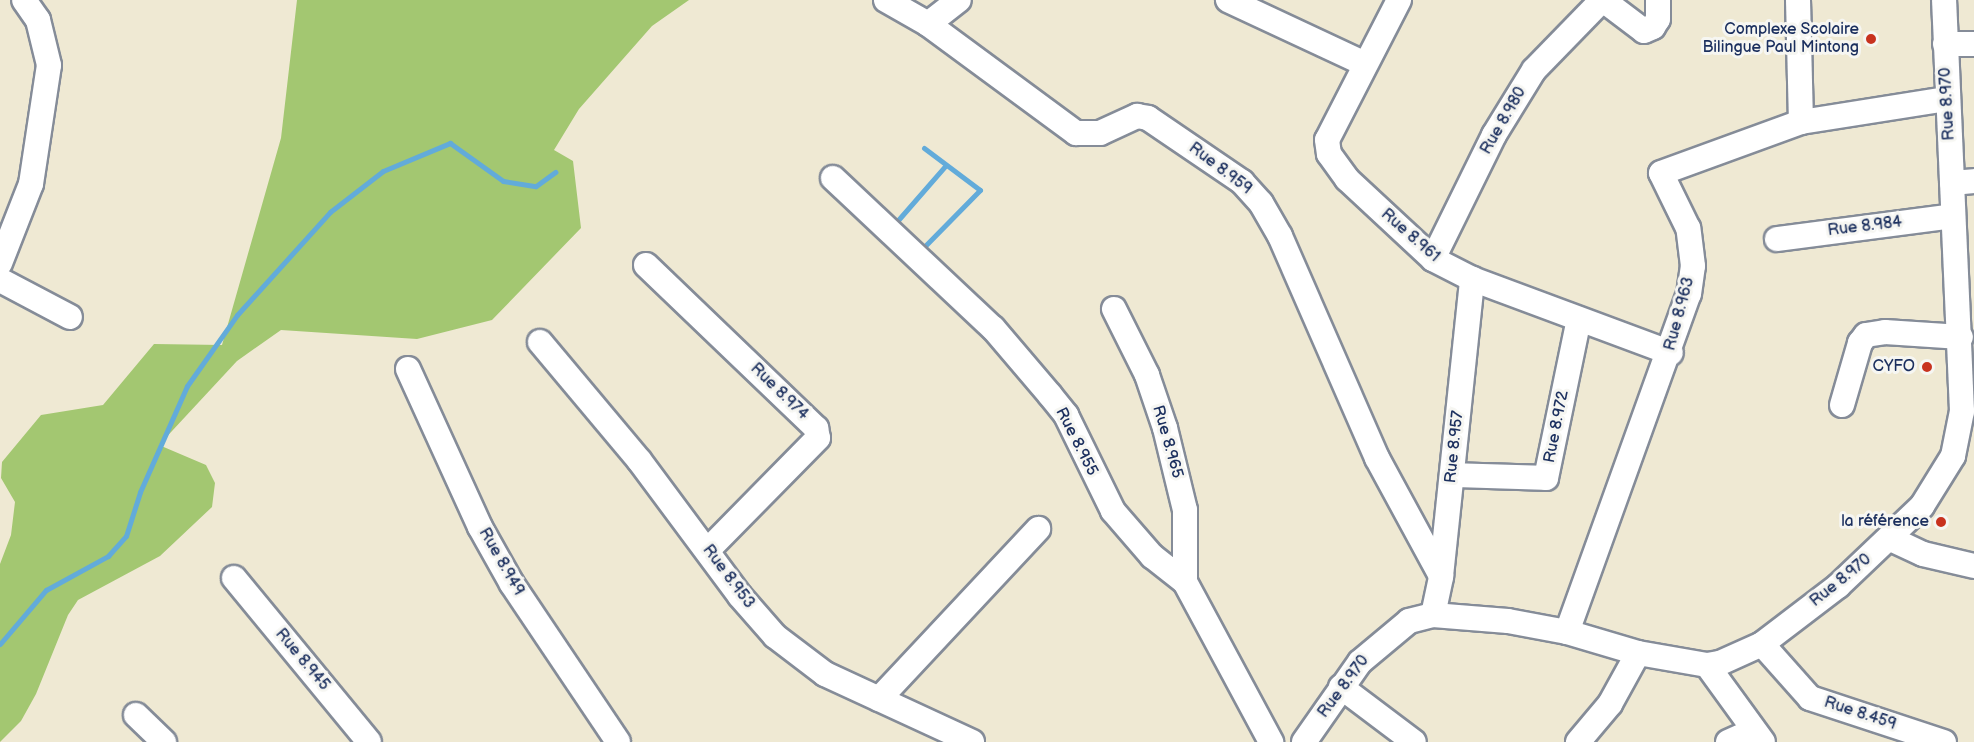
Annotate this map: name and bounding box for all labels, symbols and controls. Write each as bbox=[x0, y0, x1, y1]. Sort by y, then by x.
place label: Complexe Scolaire Bilingue Paul Mintong bbox=[1702, 20, 1859, 58]
marker: Complexe Scolaire Bilingue Paul Mintong bbox=[1864, 32, 1878, 46]
street label: Rue 8.970 bbox=[1937, 67, 1959, 141]
street label: Rue 8.980 bbox=[1477, 84, 1531, 158]
street label: Rue 8.959 bbox=[1185, 139, 1255, 199]
street label: Rue 8.961 bbox=[1377, 205, 1443, 267]
street label: Rue 8.984 bbox=[1827, 213, 1903, 241]
street label: Rue 8.963 bbox=[1661, 275, 1699, 353]
place label: CYFO bbox=[1873, 357, 1915, 377]
street label: Rue 8.974 bbox=[746, 360, 812, 424]
marker: CYFO bbox=[1920, 360, 1934, 374]
street label: Rue 8.972 bbox=[1541, 389, 1573, 465]
street label: Rue 8.965 bbox=[1147, 403, 1187, 481]
street label: Rue 8.955 bbox=[1051, 405, 1101, 479]
street label: Rue 8.957 bbox=[1442, 410, 1468, 484]
place label: la référence bbox=[1841, 512, 1929, 532]
marker: la référence bbox=[1934, 515, 1948, 529]
street label: Rue 8.949 bbox=[474, 525, 528, 599]
street label: Rue 8.953 bbox=[698, 541, 758, 613]
street label: Rue 8.970 bbox=[1807, 551, 1875, 611]
street label: Rue 8.945 bbox=[271, 625, 333, 695]
street label: Rue 8.970 bbox=[1314, 652, 1374, 722]
street label: Rue 8.459 bbox=[1822, 693, 1898, 735]

